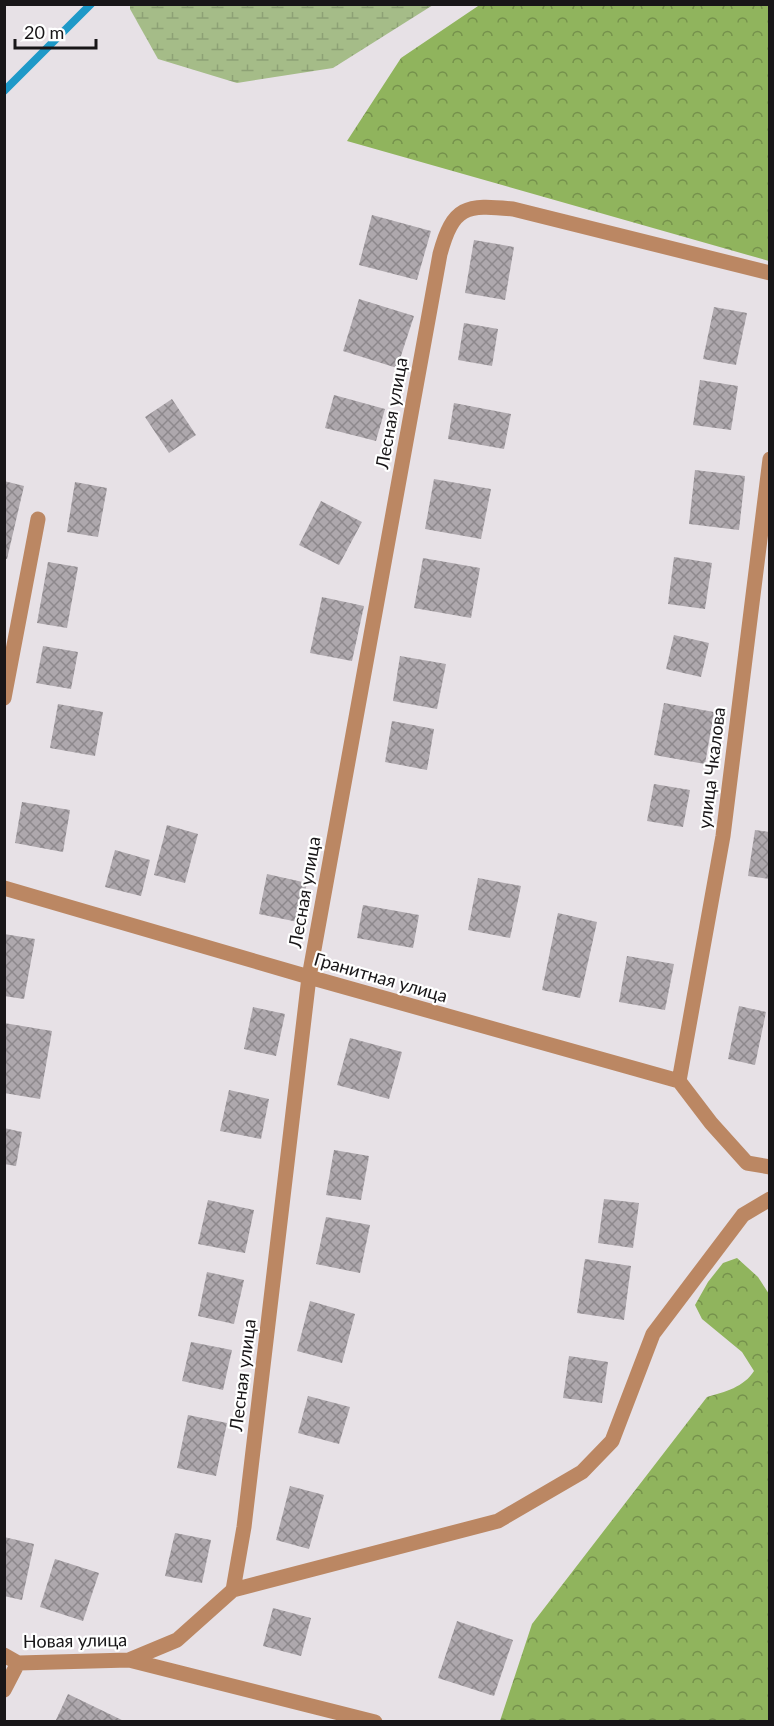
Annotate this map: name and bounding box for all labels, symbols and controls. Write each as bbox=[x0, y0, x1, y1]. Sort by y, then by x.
scale bar bbox=[15, 12, 96, 50]
text: 20 m bbox=[24, 21, 64, 43]
street label: Лесная улица bbox=[370, 356, 412, 471]
street label: улица Чкалова bbox=[693, 706, 729, 830]
street label: Лесная улица bbox=[283, 835, 325, 950]
street label: Гранитная улица bbox=[312, 947, 450, 1007]
street label: Лесная улица bbox=[224, 1318, 260, 1433]
street label: Новая улица bbox=[23, 1628, 127, 1652]

